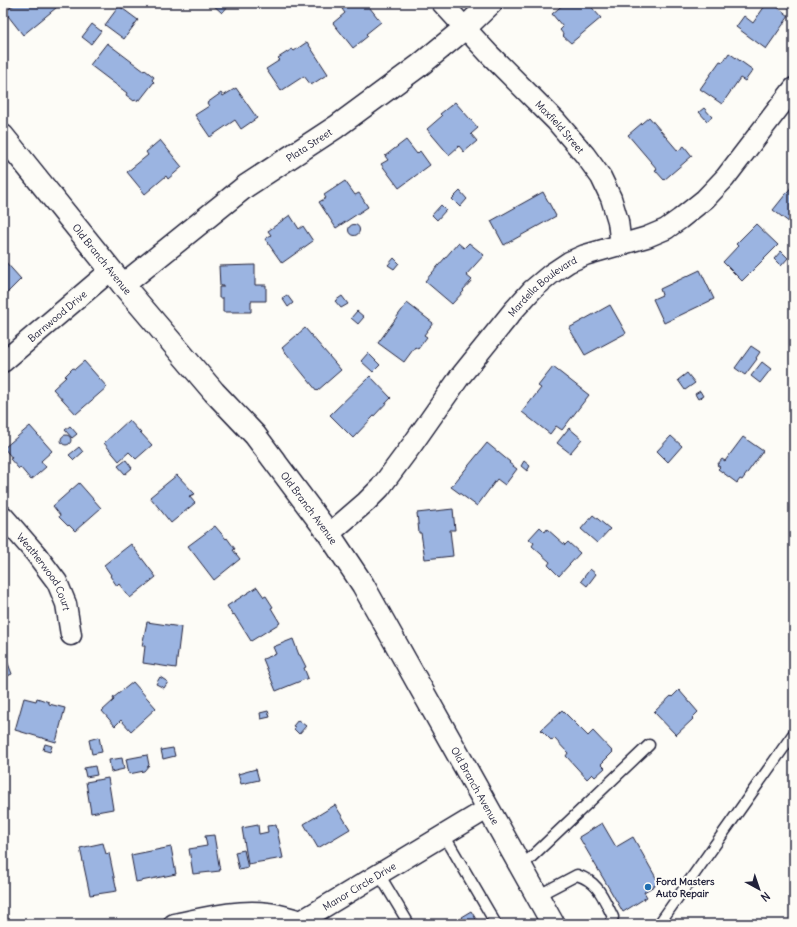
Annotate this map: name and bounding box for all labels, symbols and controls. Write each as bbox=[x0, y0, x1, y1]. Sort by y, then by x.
street label: Maxfield Street bbox=[533, 98, 588, 156]
street label: Plata Street bbox=[283, 125, 335, 165]
street label: Old Branch Avenue bbox=[70, 221, 135, 297]
street label: Mardella Boulevard bbox=[505, 253, 579, 319]
street label: Barnwood Drive bbox=[25, 287, 89, 345]
street label: Old Branch Avenue bbox=[278, 469, 340, 547]
street label: Weatherwood Court bbox=[14, 530, 74, 612]
street label: Old Branch Avenue bbox=[448, 744, 502, 827]
street label: Manor Circle Drive bbox=[320, 859, 398, 913]
north arrow bbox=[739, 869, 779, 909]
place label: Ford Masters Auto Repair bbox=[656, 875, 715, 900]
marker: Ford Masters Auto Repair bbox=[643, 882, 653, 892]
text: N bbox=[758, 889, 773, 904]

